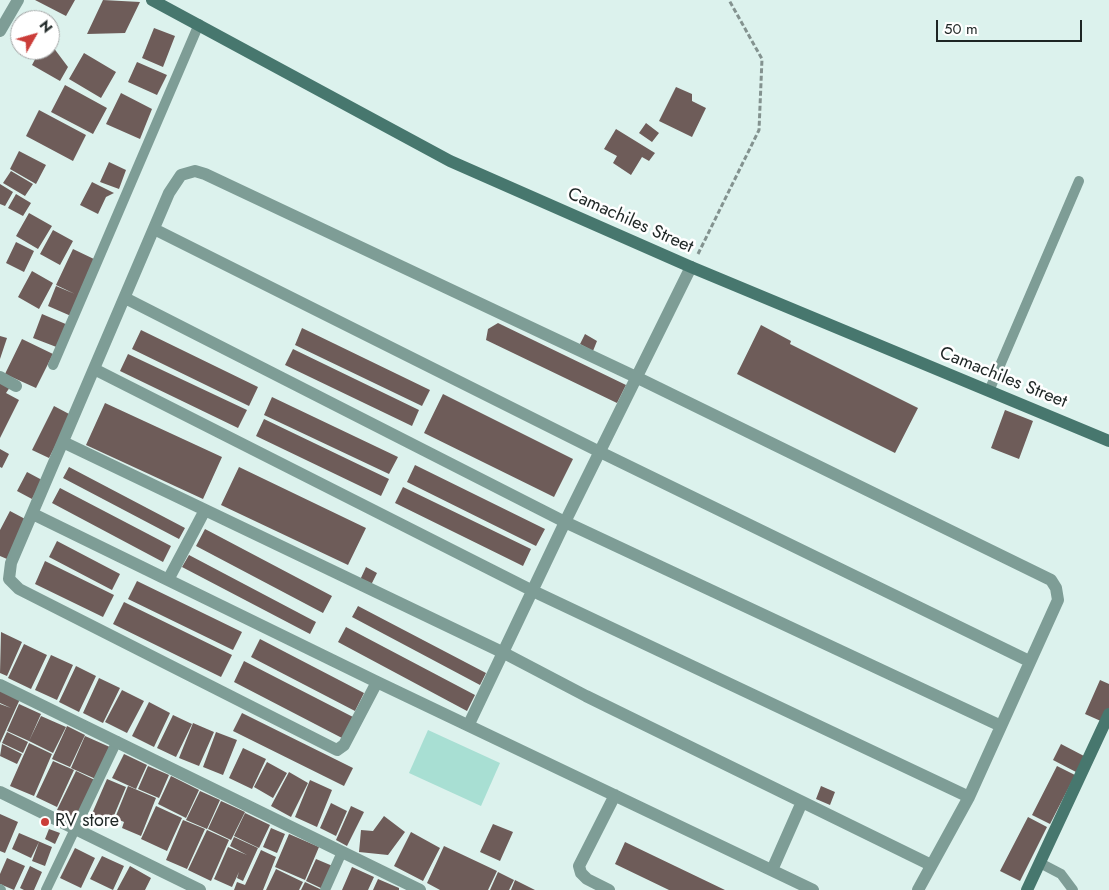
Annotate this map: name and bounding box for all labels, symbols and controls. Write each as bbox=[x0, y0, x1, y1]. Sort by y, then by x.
north arrow bbox=[10, 10, 60, 60]
scale bar bbox=[939, 10, 1085, 42]
text: N bbox=[35, 16, 57, 37]
text: 50 m bbox=[944, 18, 978, 40]
street label: Camachiles Street bbox=[564, 184, 696, 258]
street label: Camachiles Street bbox=[936, 343, 1070, 413]
place label: RV store bbox=[55, 811, 119, 833]
marker: RV store bbox=[39, 816, 51, 828]

